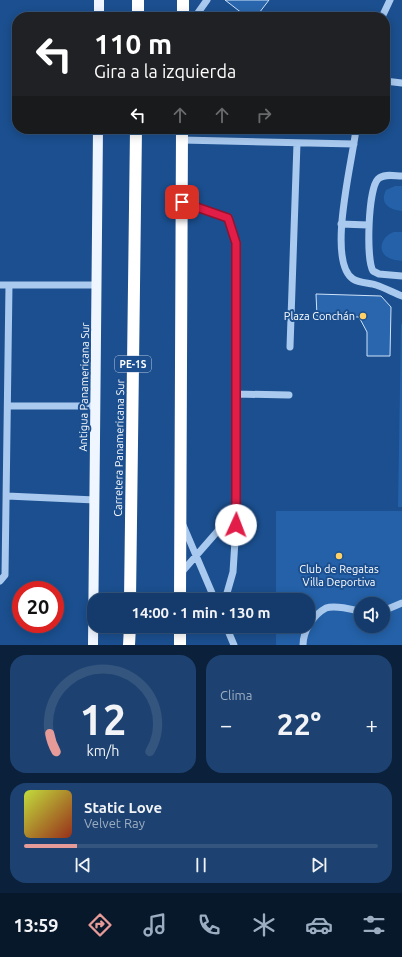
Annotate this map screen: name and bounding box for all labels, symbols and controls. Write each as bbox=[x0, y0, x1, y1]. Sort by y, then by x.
icon: left bbox=[28, 28, 80, 80]
text: 110 m bbox=[94, 28, 172, 59]
text: Gira a la izquierda bbox=[94, 61, 236, 81]
icon: left bbox=[127, 104, 149, 126]
icon: ahead bbox=[169, 104, 191, 126]
icon: ahead bbox=[211, 104, 233, 126]
icon: right bbox=[253, 104, 275, 126]
pin bbox=[165, 185, 199, 219]
icon: arrive bbox=[171, 191, 193, 213]
place label: Plaza Conchán bbox=[284, 310, 355, 322]
marker: Plaza Conchán bbox=[358, 311, 368, 321]
street label: Antigua Panamericana Sur bbox=[77, 322, 91, 452]
road number: PE-1S bbox=[115, 356, 151, 372]
street label: Carretera Panamericana Sur bbox=[112, 378, 126, 517]
position arrow bbox=[215, 504, 257, 546]
marker: Club de Regatas Villa Deportiva bbox=[334, 551, 344, 561]
place label: Club de Regatas Villa Deportiva bbox=[299, 563, 379, 588]
speed limit sign: 20 bbox=[12, 581, 64, 633]
map controls bbox=[354, 597, 390, 633]
button: sound bbox=[354, 597, 390, 633]
text: 14:00 · 1 min · 130 m bbox=[132, 604, 270, 621]
text: Clima bbox=[220, 688, 252, 702]
text: 12 bbox=[80, 696, 126, 743]
text: 22° bbox=[277, 707, 321, 741]
text: − bbox=[220, 712, 232, 737]
text: + bbox=[366, 712, 378, 737]
text: km/h bbox=[87, 743, 119, 759]
text: Static Love bbox=[84, 799, 162, 816]
text: Velvet Ray bbox=[84, 816, 145, 830]
icon: previous bbox=[72, 854, 94, 876]
icon: pause bbox=[190, 854, 212, 876]
icon: next bbox=[308, 854, 330, 876]
icon: directions bbox=[86, 911, 114, 939]
icon: music bbox=[141, 911, 169, 939]
icon: phone bbox=[195, 911, 223, 939]
icon: climate bbox=[250, 911, 278, 939]
icon: car bbox=[305, 911, 333, 939]
icon: filters bbox=[360, 911, 388, 939]
text: 13:59 bbox=[13, 915, 59, 935]

